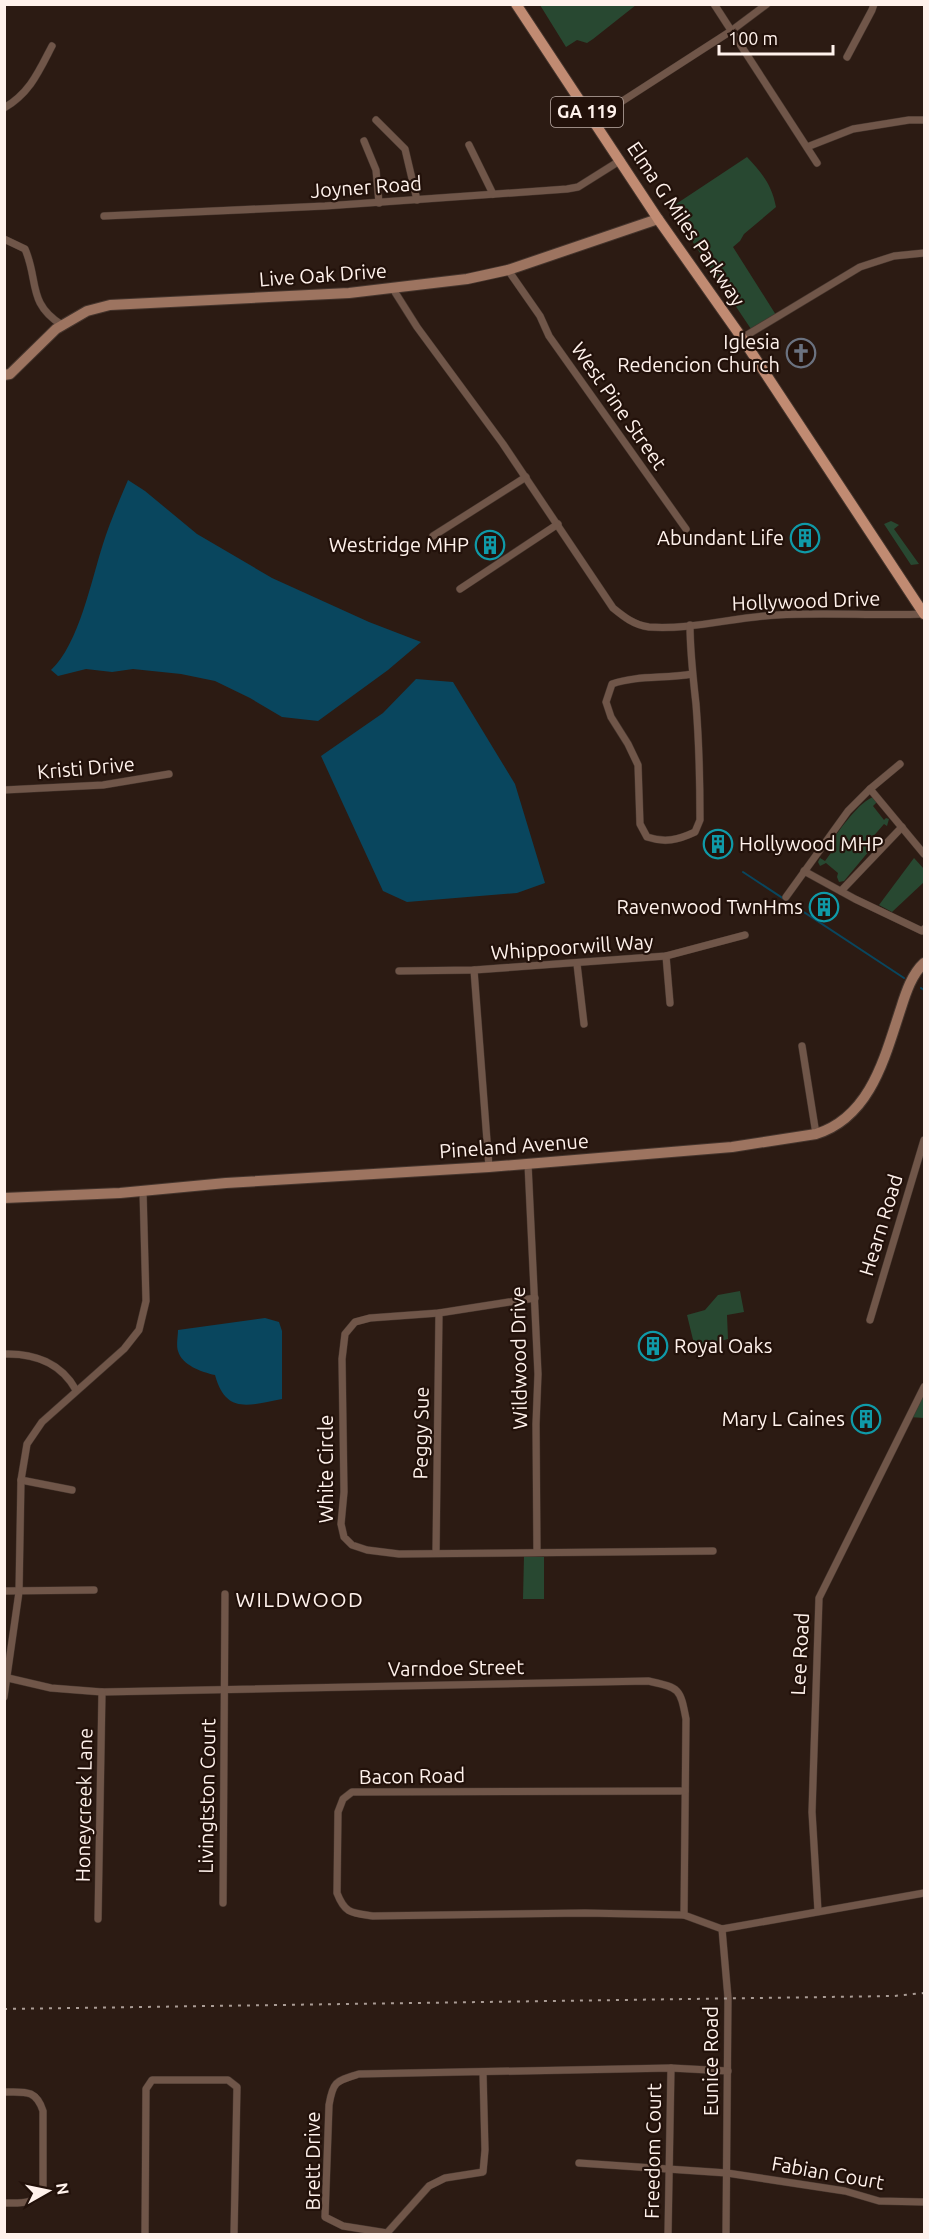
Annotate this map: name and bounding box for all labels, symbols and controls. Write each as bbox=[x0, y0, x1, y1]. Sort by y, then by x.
scale bar bbox=[719, 18, 833, 56]
text: 100 m bbox=[728, 28, 778, 48]
road number: GA 119 bbox=[551, 97, 623, 127]
street label: Elma G Miles Parkway bbox=[623, 137, 750, 311]
street label: Joyner Road bbox=[309, 171, 423, 202]
street label: Live Oak Drive bbox=[258, 259, 388, 290]
place label: Iglesia Redencion Church bbox=[617, 330, 780, 376]
church icon: Iglesia Redencion Church bbox=[785, 337, 817, 369]
street label: West Pine Street bbox=[567, 338, 672, 474]
building icon: Abundant Life bbox=[789, 522, 821, 554]
place label: Abundant Life bbox=[657, 526, 784, 549]
building icon: Westridge MHP bbox=[474, 529, 506, 561]
place label: Westridge MHP bbox=[329, 533, 469, 556]
street label: Hollywood Drive bbox=[731, 586, 881, 615]
street label: Kristi Drive bbox=[36, 752, 136, 783]
building icon: Hollywood MHP bbox=[702, 828, 734, 860]
place label: Hollywood MHP bbox=[739, 832, 884, 855]
building icon: Ravenwood TwnHms bbox=[808, 891, 840, 923]
place label: Ravenwood TwnHms bbox=[616, 895, 803, 918]
street label: Whippoorwill Way bbox=[490, 929, 654, 964]
street label: Pineland Avenue bbox=[438, 1129, 590, 1162]
street label: Hearn Road bbox=[854, 1171, 907, 1278]
street label: Wildwood Drive bbox=[506, 1286, 531, 1430]
building icon: Royal Oaks bbox=[637, 1330, 669, 1362]
place label: Royal Oaks bbox=[674, 1334, 772, 1357]
street label: Peggy Sue bbox=[408, 1386, 433, 1480]
building icon: Mary L Caines bbox=[850, 1403, 882, 1435]
place label: Mary L Caines bbox=[722, 1407, 845, 1430]
street label: White Circle bbox=[314, 1415, 337, 1523]
district label: WILDWOOD bbox=[236, 1587, 364, 1611]
street label: Lee Road bbox=[786, 1612, 813, 1696]
street label: Varndoe Street bbox=[388, 1655, 525, 1680]
street label: Livingtston Court bbox=[194, 1718, 219, 1874]
street label: Honeycreek Lane bbox=[71, 1728, 96, 1882]
street label: Bacon Road bbox=[359, 1763, 465, 1788]
street label: Eunice Road bbox=[699, 2006, 722, 2116]
street label: Freedom Court bbox=[640, 2083, 665, 2219]
street label: Brett Drive bbox=[301, 2112, 324, 2210]
street label: Fabian Court bbox=[770, 2151, 886, 2194]
north arrow bbox=[18, 2161, 78, 2221]
text: N bbox=[53, 2181, 73, 2196]

